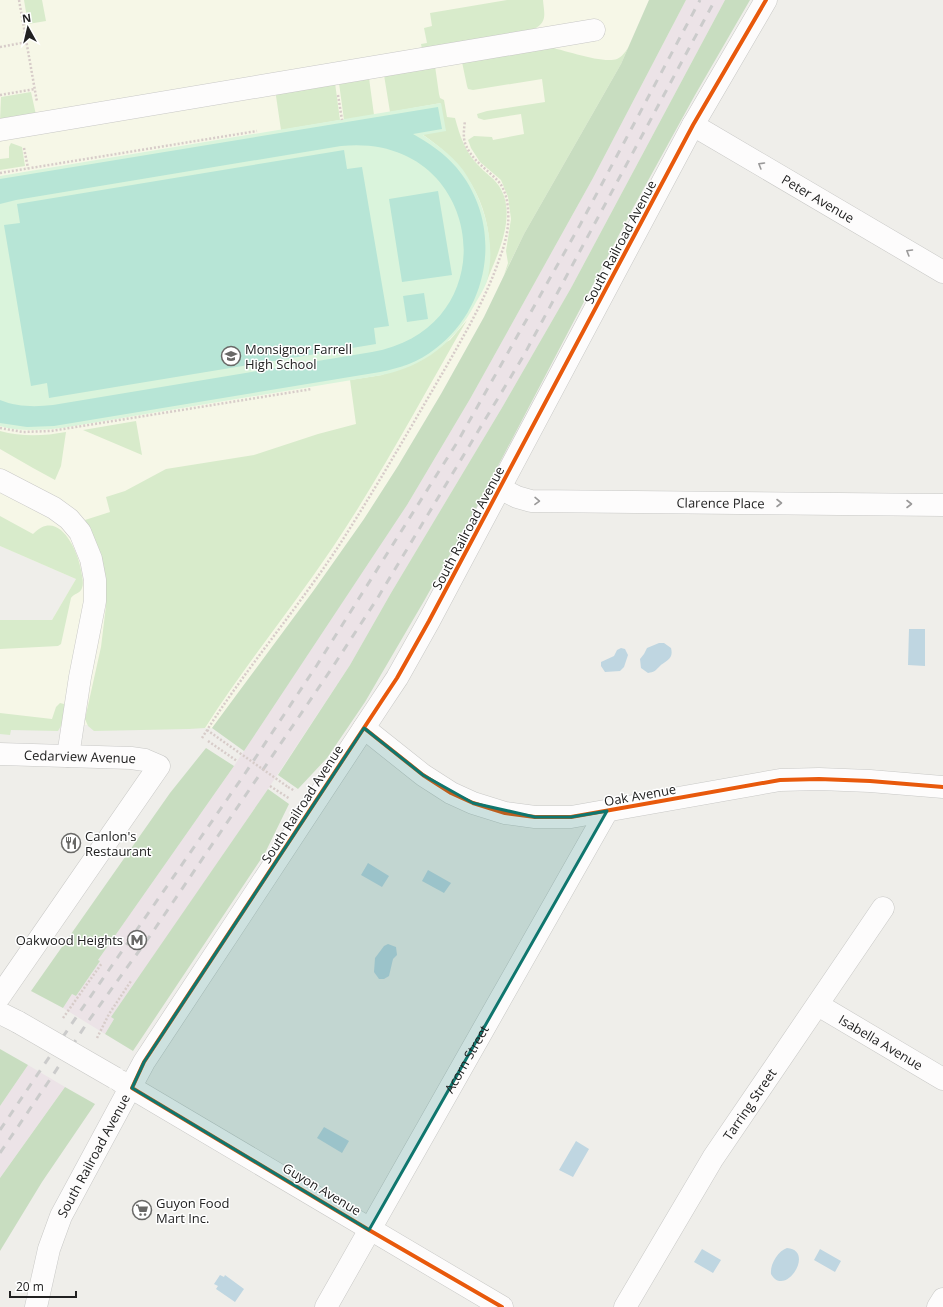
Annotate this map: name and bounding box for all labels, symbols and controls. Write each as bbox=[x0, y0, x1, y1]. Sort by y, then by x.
north arrow bbox=[8, 8, 48, 48]
text: N bbox=[21, 10, 32, 26]
one-way arrow bbox=[758, 162, 765, 170]
street label: Peter Avenue bbox=[778, 170, 858, 227]
street label: South Railroad Avenue bbox=[580, 177, 660, 307]
one-way arrow bbox=[906, 250, 913, 257]
place label: Monsignor Farrell High School bbox=[245, 340, 352, 373]
school or university icon: Monsignor Farrell High School bbox=[220, 345, 242, 367]
street label: South Railroad Avenue bbox=[428, 463, 508, 593]
street label: Clarence Place bbox=[676, 493, 765, 512]
one-way arrow bbox=[534, 497, 540, 505]
one-way arrow bbox=[776, 499, 782, 507]
one-way arrow bbox=[906, 500, 912, 508]
street label: South Railroad Avenue bbox=[257, 741, 347, 867]
street label: Cedarview Avenue bbox=[24, 746, 137, 768]
street label: Oak Avenue bbox=[603, 780, 677, 810]
place label: Canlon's Restaurant bbox=[85, 827, 152, 860]
restaurant icon: Canlon's Restaurant bbox=[60, 832, 82, 854]
metro station icon: Oakwood Heights bbox=[126, 929, 148, 951]
place label: Oakwood Heights bbox=[16, 931, 123, 949]
street label: Isabella Avenue bbox=[835, 1010, 926, 1074]
street label: Acorn Street bbox=[440, 1021, 493, 1096]
street label: Tarring Street bbox=[719, 1065, 781, 1144]
street label: South Railroad Avenue bbox=[53, 1091, 134, 1221]
street label: Guyon Avenue bbox=[279, 1159, 365, 1219]
place label: Guyon Food Mart Inc. bbox=[156, 1194, 229, 1227]
supermarket icon: Guyon Food Mart Inc. bbox=[131, 1199, 153, 1221]
scale bar bbox=[10, 1273, 76, 1299]
text: 20 m bbox=[16, 1278, 44, 1295]

